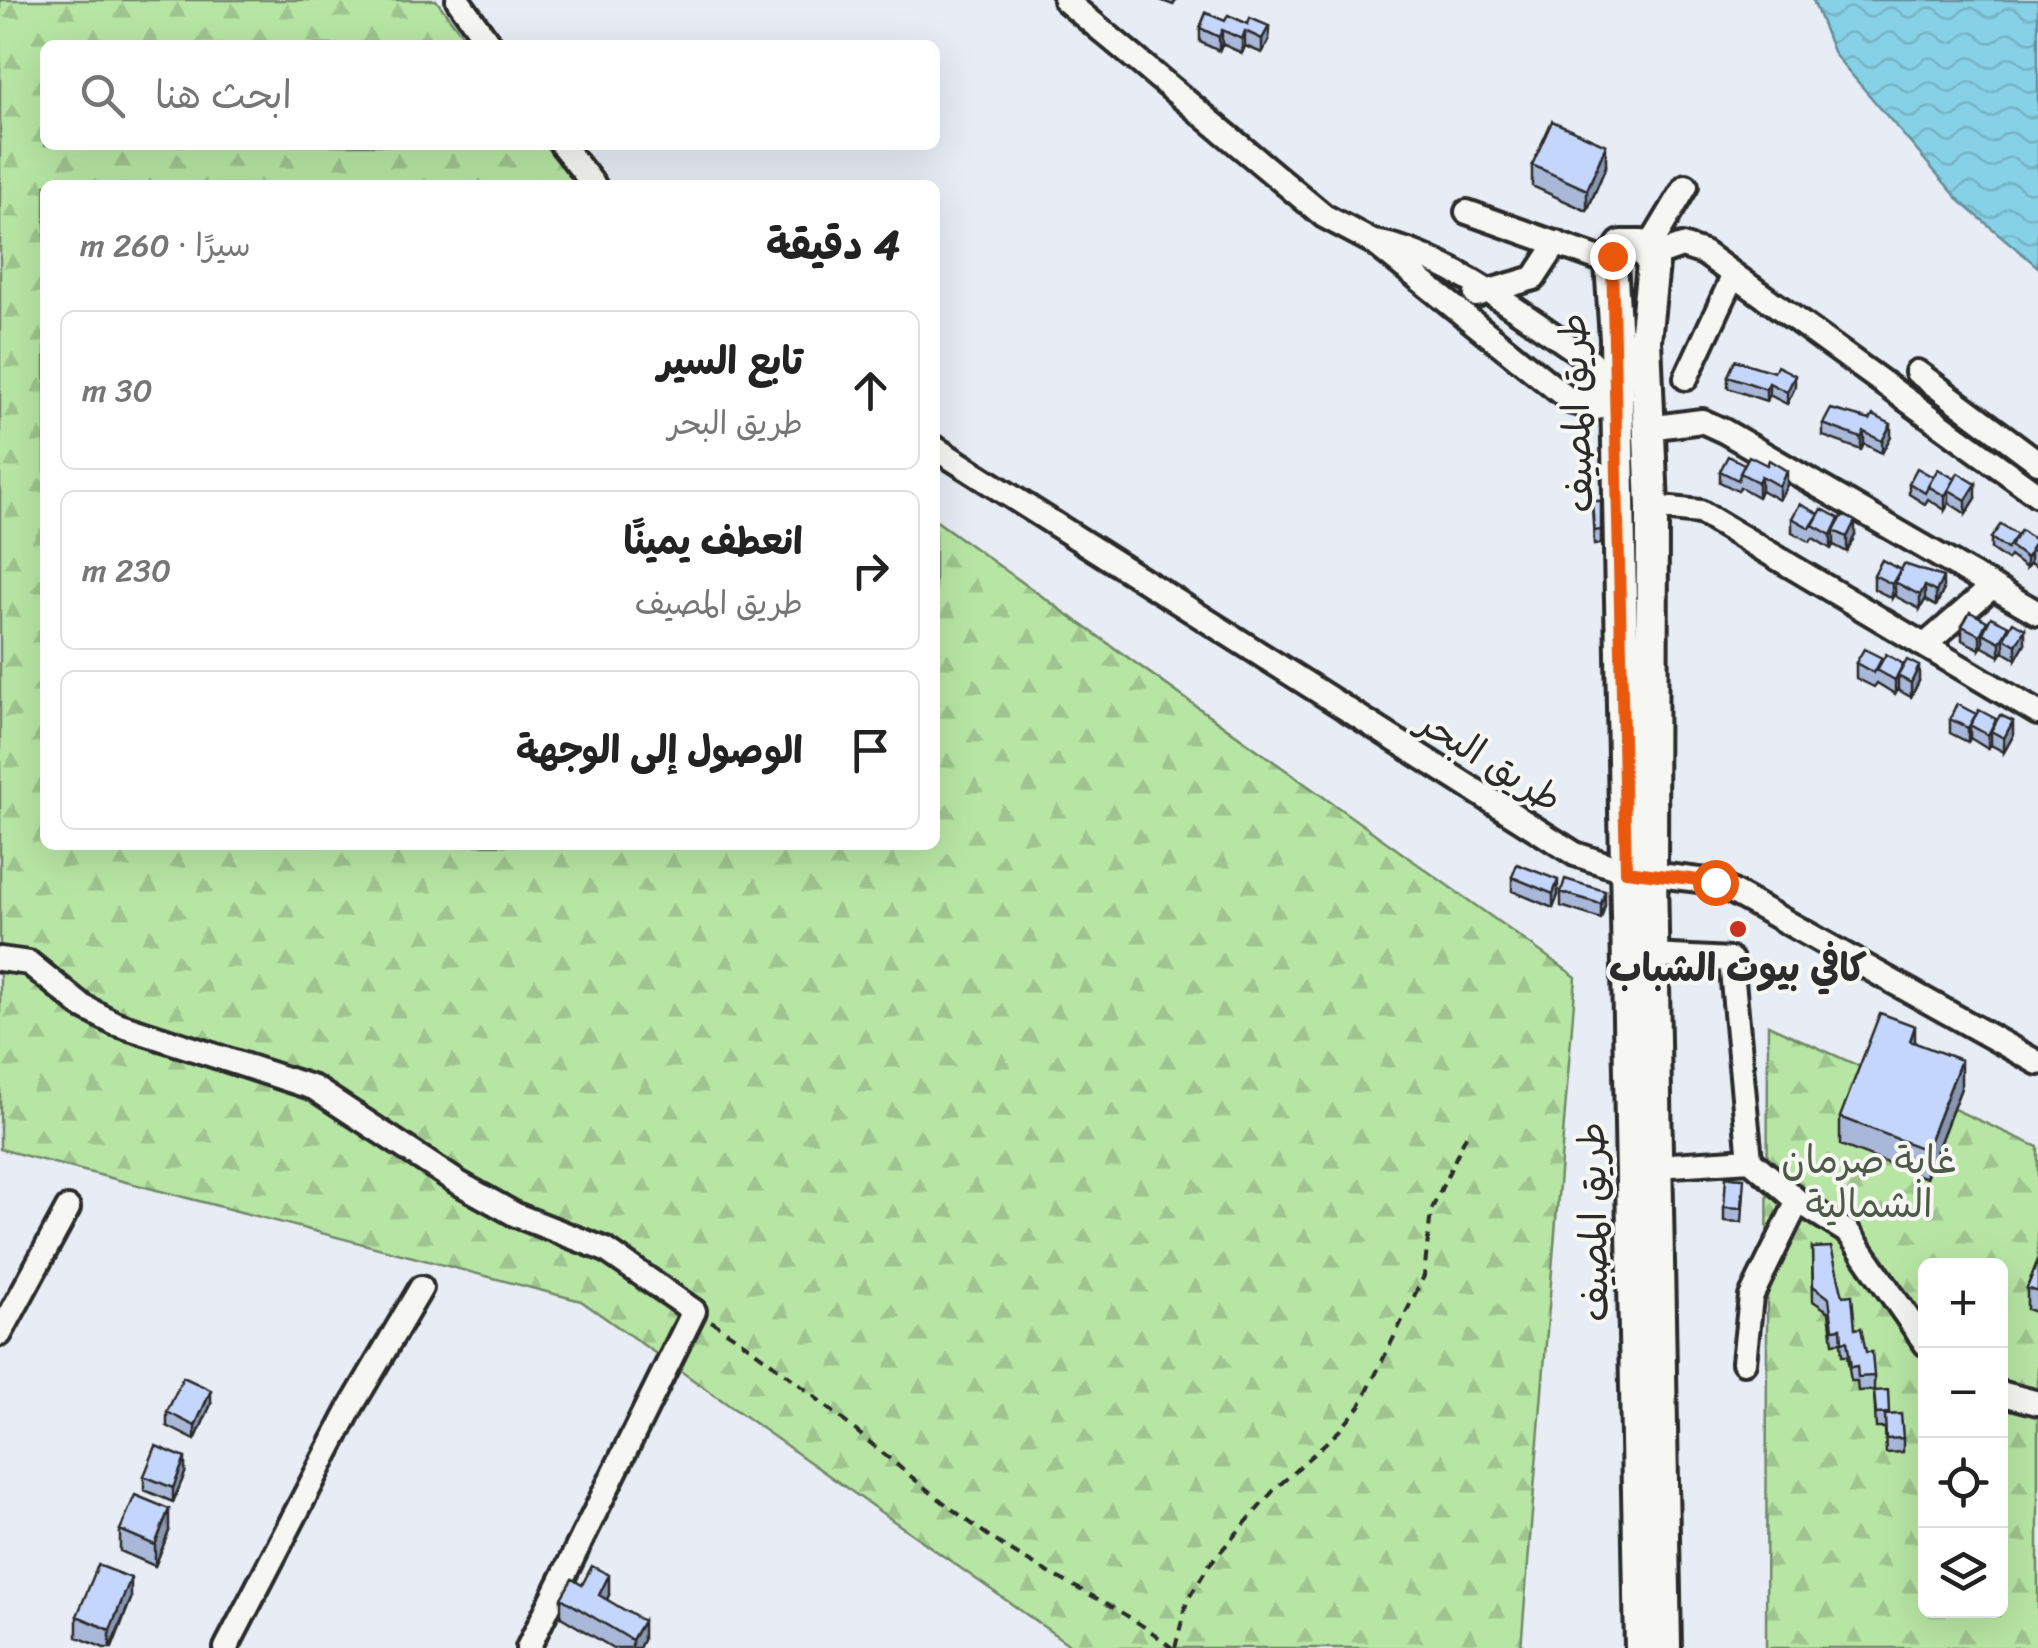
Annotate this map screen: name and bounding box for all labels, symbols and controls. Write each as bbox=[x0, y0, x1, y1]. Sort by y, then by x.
search box bbox=[40, 40, 940, 150]
text: ابحث هنا bbox=[155, 62, 292, 129]
icon: search bbox=[75, 68, 130, 123]
text: 4 دقيقة bbox=[766, 208, 900, 282]
text: سيرًا · 260 m bbox=[80, 217, 251, 274]
route end bbox=[1590, 234, 1636, 280]
street label: طريق المصيف bbox=[1540, 312, 1613, 514]
text: تابع السير bbox=[658, 328, 803, 395]
text: 30 m bbox=[82, 362, 153, 419]
icon: ahead bbox=[843, 363, 898, 418]
text: طريق البحر bbox=[668, 395, 803, 452]
text: انعطف يمينًا bbox=[623, 508, 803, 575]
text: 230 m bbox=[82, 542, 171, 599]
icon: right bbox=[843, 543, 898, 598]
text: طريق المصيف bbox=[635, 575, 803, 632]
street label: طريق البحر bbox=[1401, 688, 1576, 831]
text: الوصول إلى الوجهة bbox=[516, 717, 803, 784]
icon: arrive bbox=[843, 723, 898, 778]
route start bbox=[1693, 860, 1739, 906]
marker: كافي بيوت الشباب bbox=[1727, 918, 1749, 940]
place label: كافي بيوت الشباب bbox=[1609, 935, 1867, 1002]
street label: طريق المصيف bbox=[1558, 1122, 1629, 1322]
park label: غابة صرمان الشمالية bbox=[1781, 1127, 1957, 1238]
map controls bbox=[1918, 1258, 2008, 1618]
button: + bbox=[1918, 1258, 2008, 1348]
button: − bbox=[1918, 1348, 2008, 1438]
button: locate bbox=[1918, 1438, 2008, 1528]
button: layers bbox=[1918, 1528, 2008, 1618]

